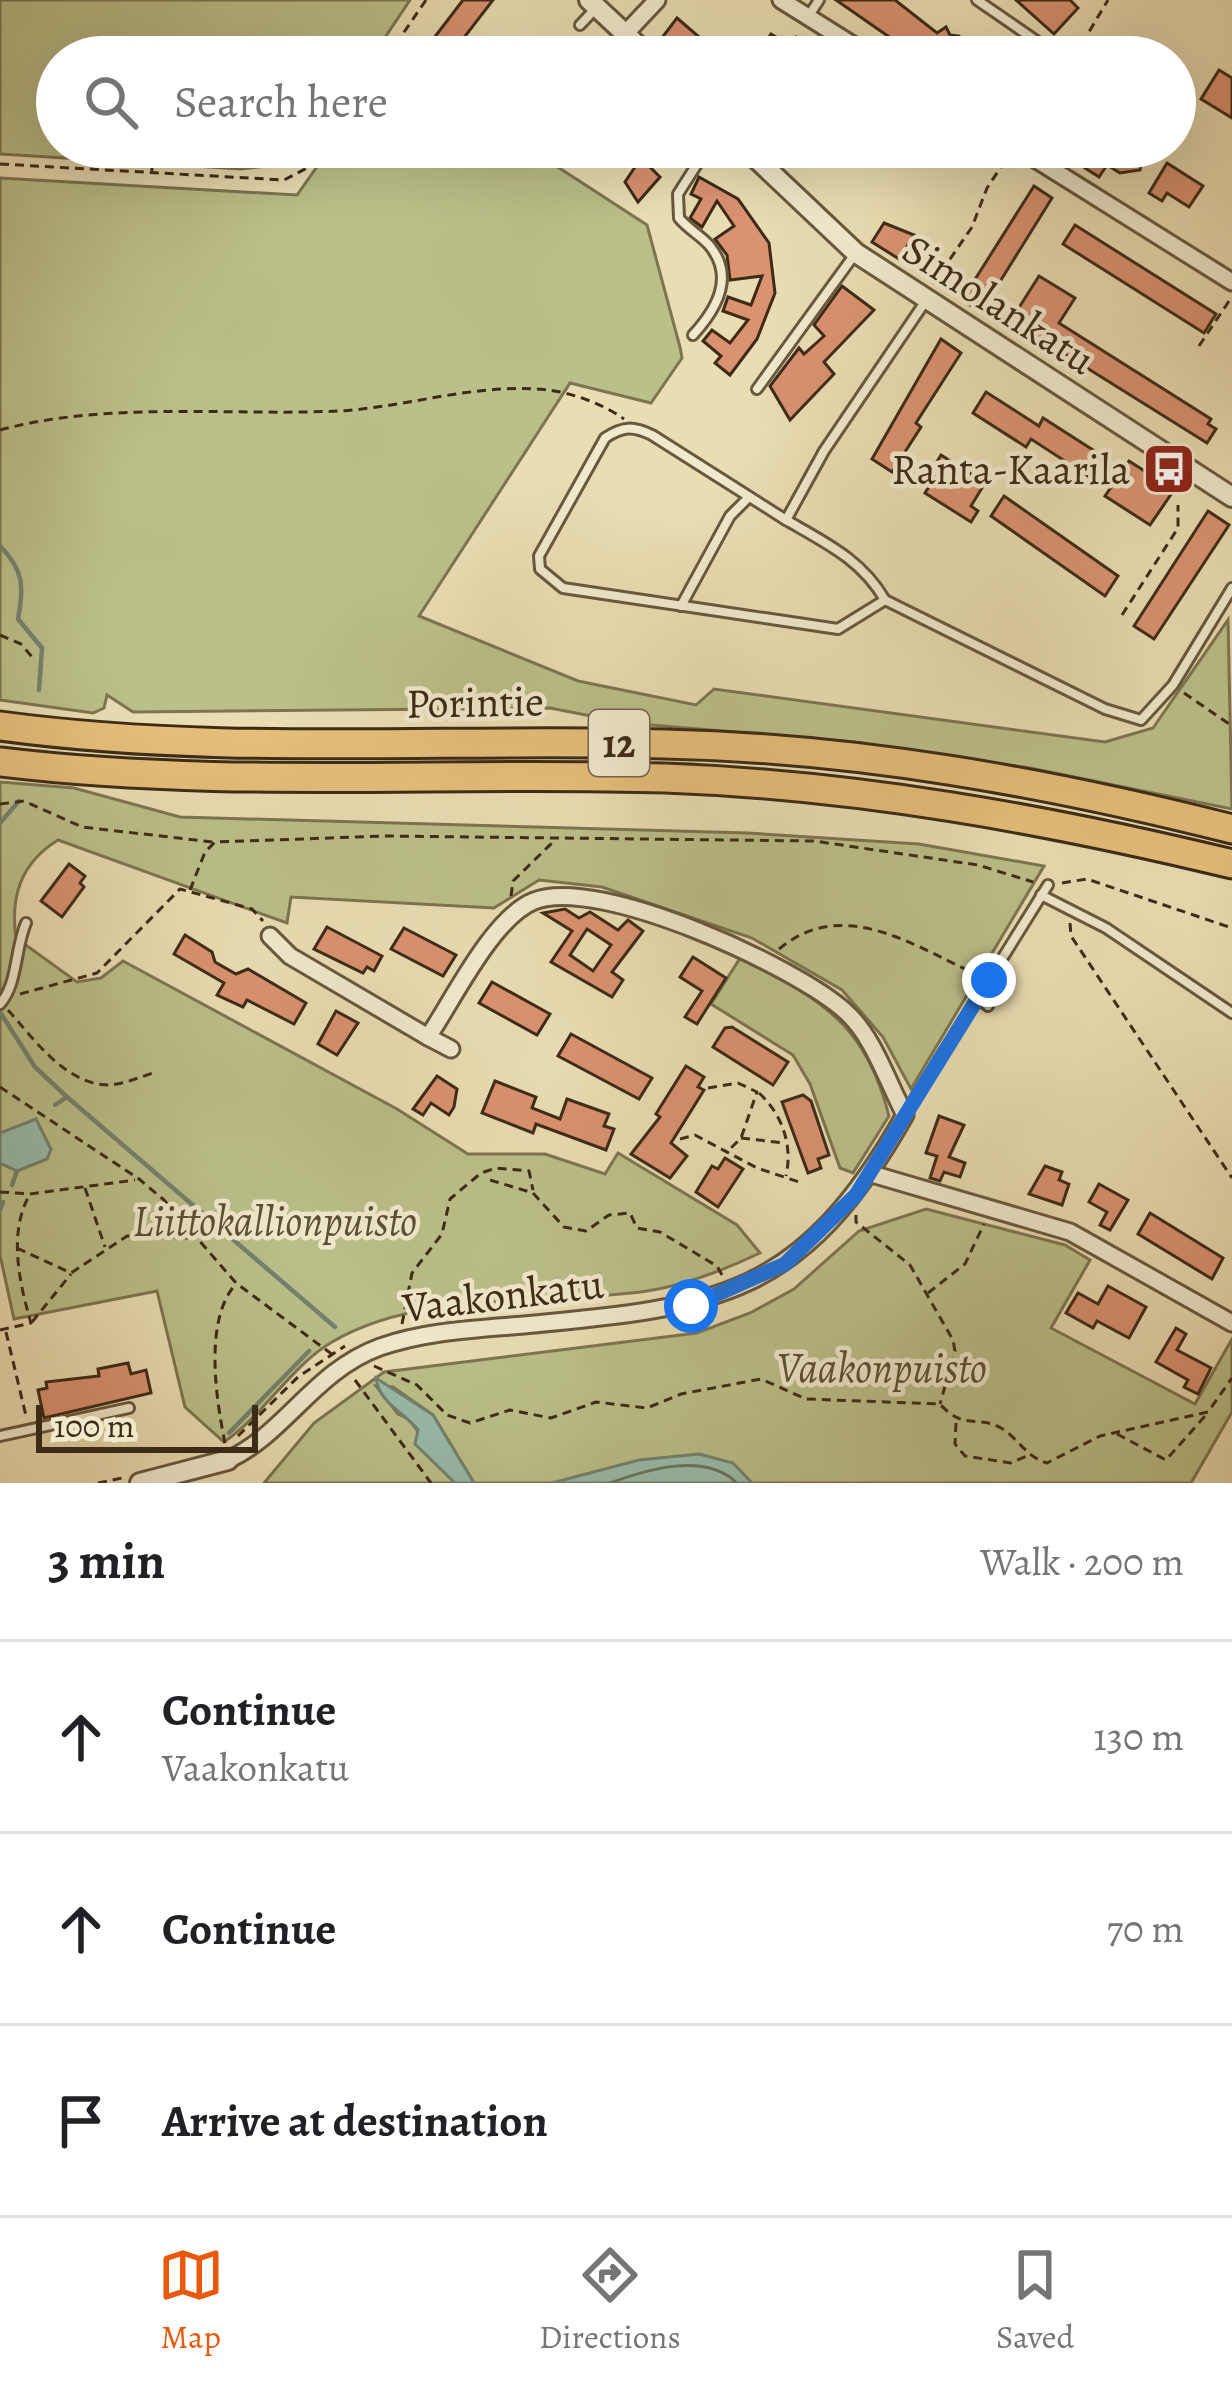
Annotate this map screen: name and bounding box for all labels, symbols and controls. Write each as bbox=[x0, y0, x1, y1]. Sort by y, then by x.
search box bbox=[36, 36, 1196, 168]
icon: search bbox=[78, 69, 144, 135]
text: Search here bbox=[174, 71, 388, 133]
street label: Simolankatu bbox=[892, 221, 1106, 388]
place label: Ranta-Kaarila bbox=[892, 441, 1130, 498]
bus stop icon: Ranta-Kaarila bbox=[1141, 441, 1197, 497]
street label: Porintie bbox=[406, 672, 544, 732]
road number: 12 bbox=[589, 710, 649, 776]
route end bbox=[962, 953, 1016, 1007]
park label: Liittokallionpuisto bbox=[133, 1192, 417, 1249]
street label: Vaakonkatu bbox=[399, 1254, 607, 1336]
route start bbox=[664, 1279, 718, 1333]
park label: Vaakonpuisto bbox=[777, 1339, 987, 1396]
scale bar bbox=[36, 1399, 258, 1452]
text: 100 m bbox=[54, 1403, 134, 1448]
text: 3 min bbox=[48, 1526, 165, 1596]
text: Walk · 200 m bbox=[980, 1535, 1184, 1588]
text: Continue bbox=[162, 1679, 336, 1741]
icon: ahead bbox=[48, 1704, 114, 1770]
text: 130 m bbox=[1093, 1710, 1184, 1763]
text: Vaakonkatu bbox=[162, 1741, 349, 1794]
icon: ahead bbox=[48, 1896, 114, 1962]
text: Continue bbox=[162, 1898, 336, 1960]
text: 70 m bbox=[1107, 1902, 1184, 1955]
icon: arrive bbox=[48, 2088, 114, 2154]
text: Arrive at destination bbox=[162, 2090, 548, 2152]
tab: Map bbox=[158, 2242, 224, 2359]
tab: Directions bbox=[539, 2242, 681, 2359]
tab: Saved bbox=[996, 2242, 1074, 2359]

